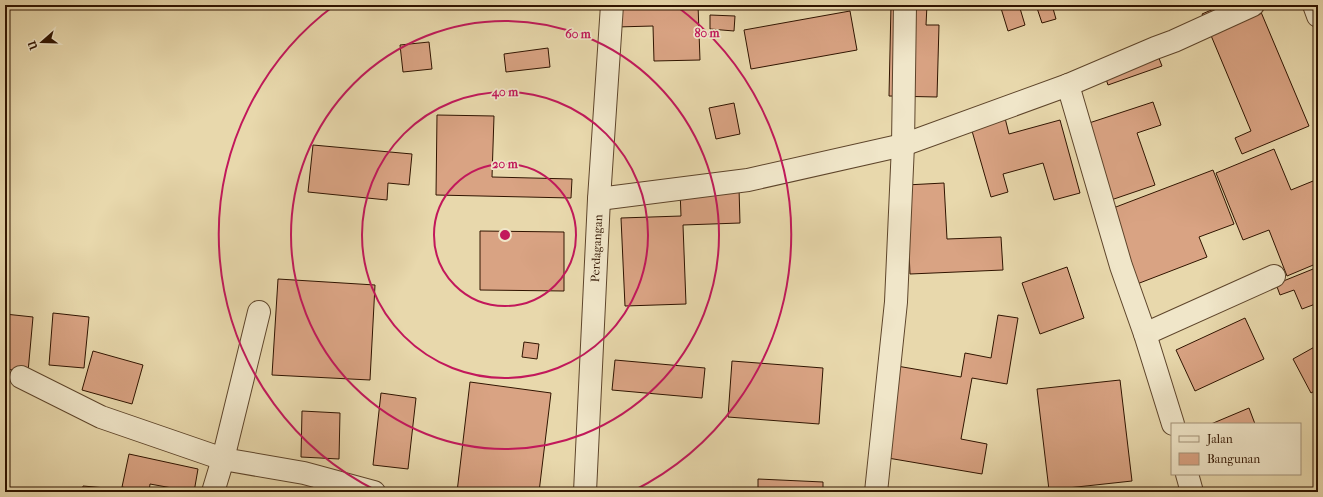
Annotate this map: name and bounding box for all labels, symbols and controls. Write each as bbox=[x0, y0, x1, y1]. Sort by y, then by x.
north arrow bbox=[22, 22, 62, 62]
text: 80 m bbox=[694, 26, 721, 40]
text: 60 m bbox=[565, 27, 592, 41]
text: U bbox=[25, 39, 41, 52]
text: 40 m bbox=[491, 85, 519, 100]
text: 20 m bbox=[492, 157, 519, 171]
street label: Perdagangan bbox=[588, 214, 605, 283]
centre of rings bbox=[498, 228, 512, 242]
legend bbox=[1171, 423, 1301, 475]
text: Jalan bbox=[1206, 432, 1233, 446]
text: Bangunan bbox=[1207, 452, 1260, 466]

